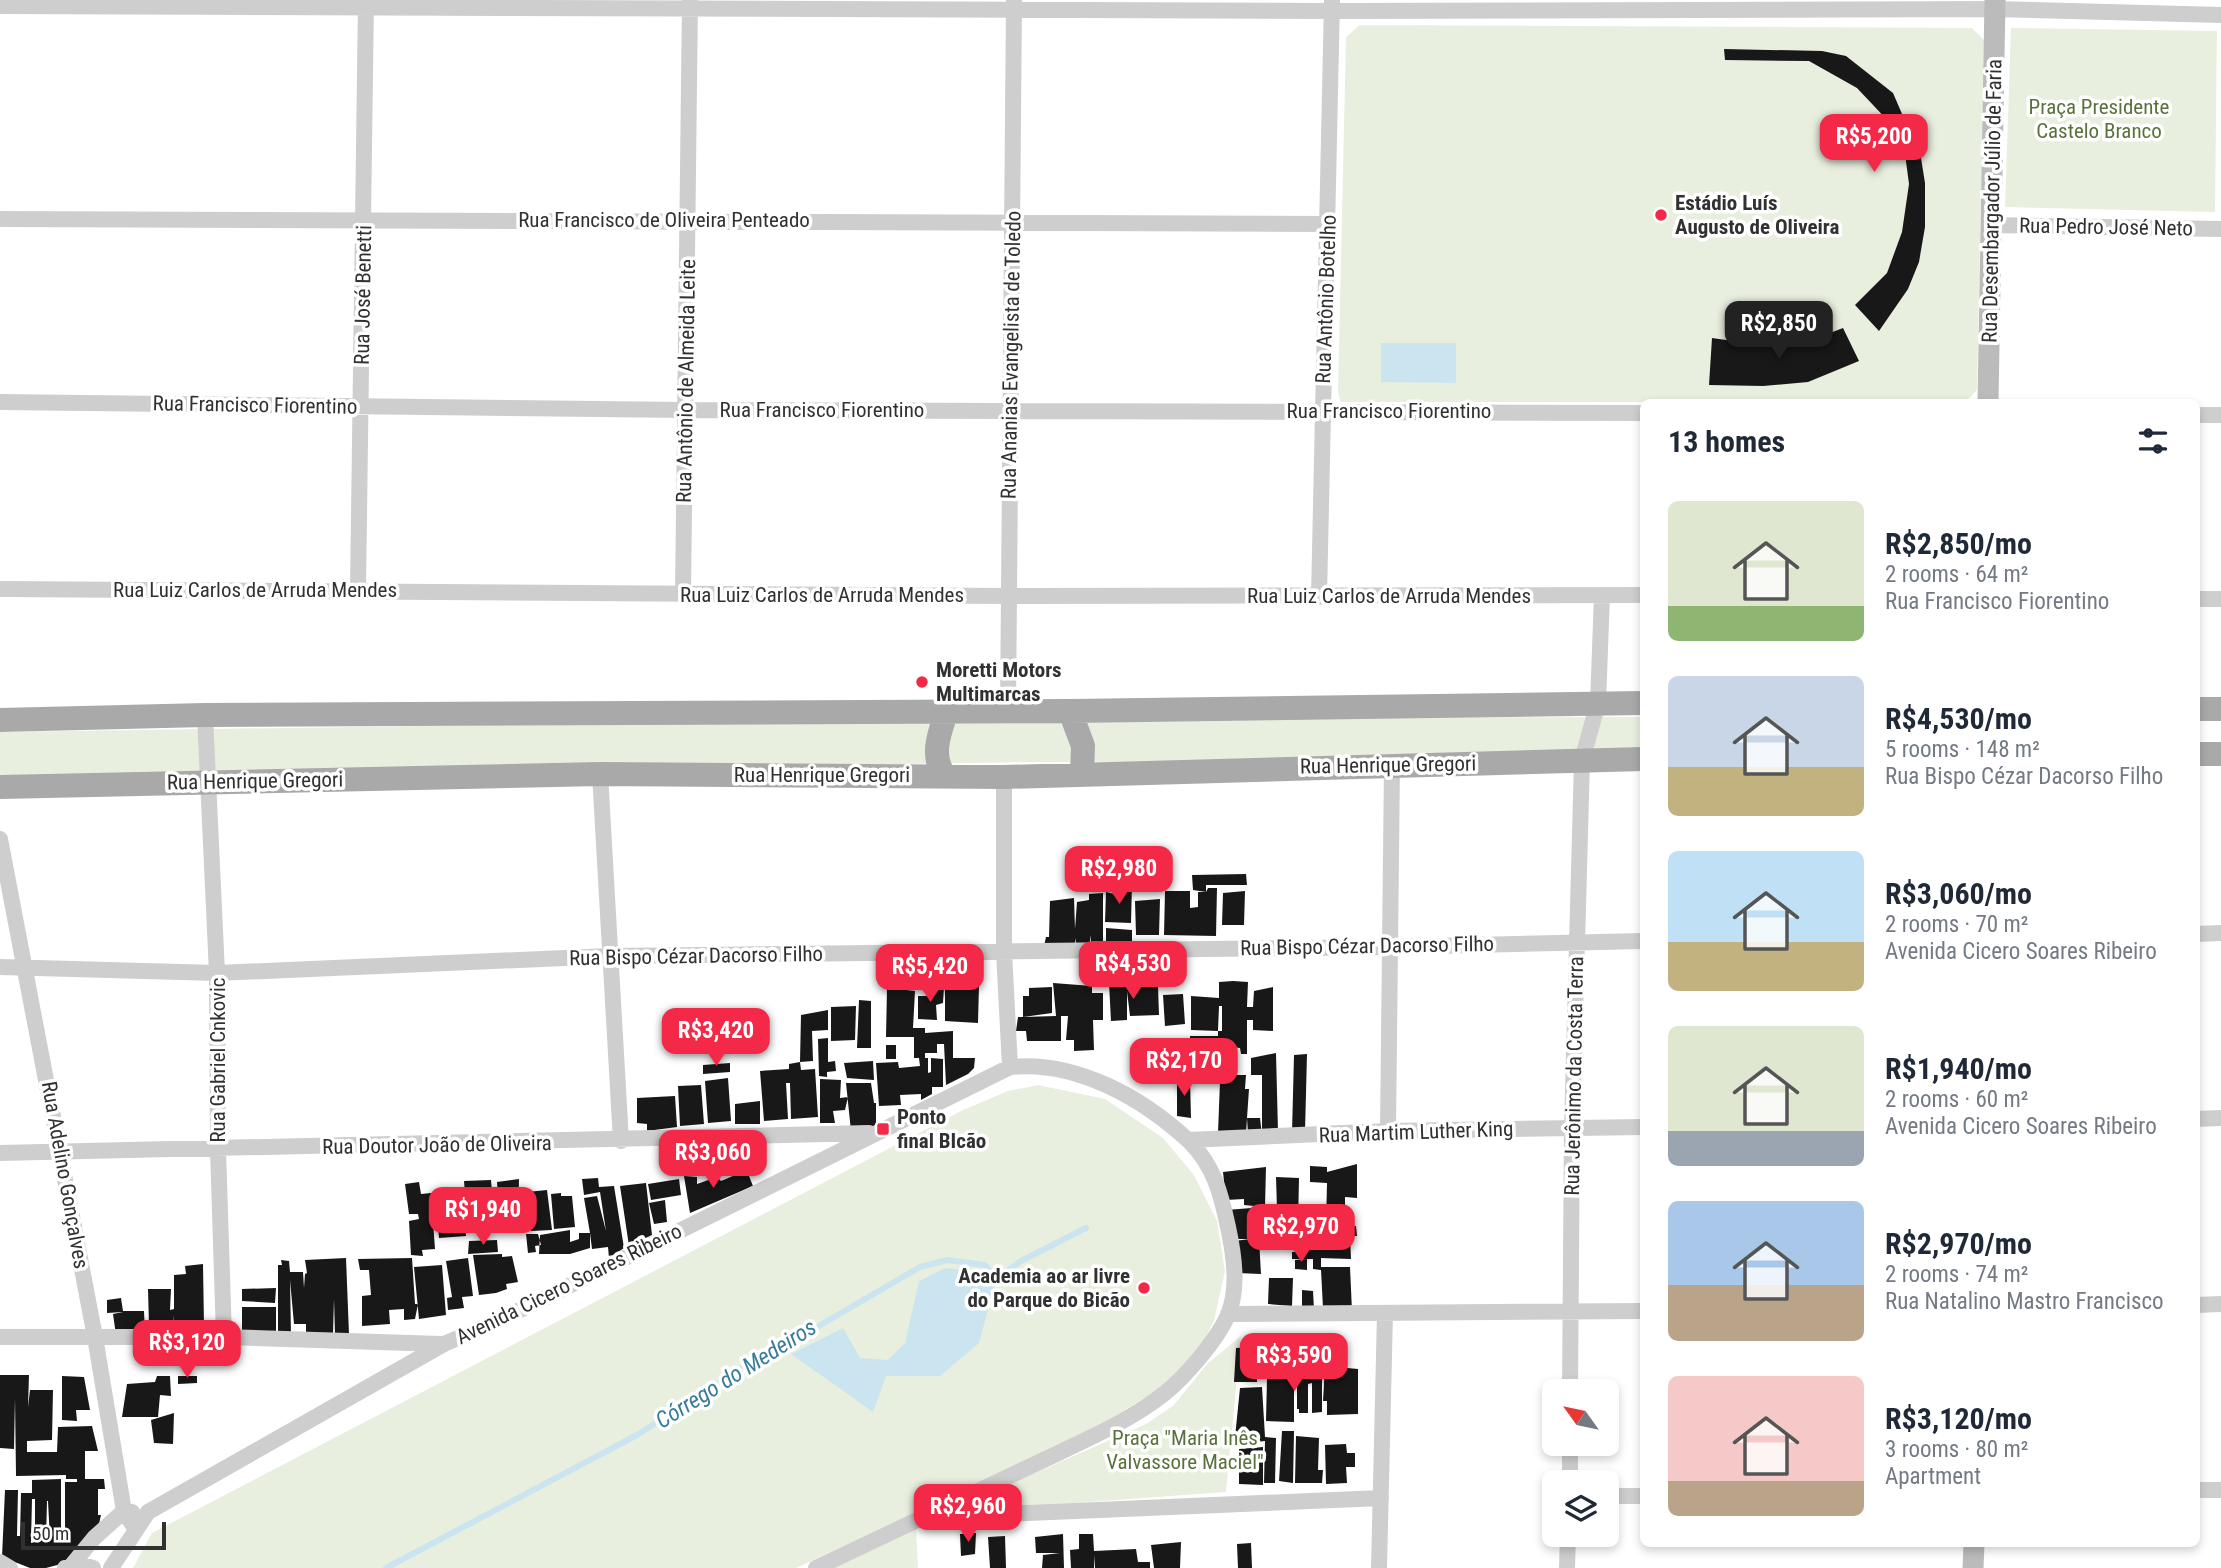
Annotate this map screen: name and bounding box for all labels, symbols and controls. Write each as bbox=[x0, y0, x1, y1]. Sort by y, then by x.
street label: Rua Desembargador Júlio de Faria bbox=[1978, 59, 2006, 343]
park label: Praça Presidente Castelo Branco bbox=[2029, 95, 2170, 143]
pin: R$5,200 bbox=[1809, 114, 1939, 174]
text: R$5,200 bbox=[1836, 123, 1912, 150]
place label: Estádio Luís Augusto de Oliveira bbox=[1675, 191, 1839, 239]
marker: Estádio Luís Augusto de Oliveira bbox=[1653, 207, 1669, 223]
street label: Rua Francisco de Oliveira Penteado bbox=[518, 208, 810, 232]
street label: Rua Ananias Evangelista de Toledo bbox=[996, 211, 1026, 499]
street label: Rua Pedro José Neto bbox=[2019, 213, 2193, 241]
street label: Rua Antônio Botelho bbox=[1311, 214, 1341, 384]
street label: Rua José Benetti bbox=[350, 225, 376, 365]
street label: Rua Antônio de Almeida Leite bbox=[672, 259, 700, 503]
pin: R$2,850 bbox=[1714, 302, 1844, 361]
text: R$2,850 bbox=[1741, 310, 1817, 337]
street label: Rua Francisco Fiorentino bbox=[152, 391, 358, 419]
street label: Rua Francisco Fiorentino bbox=[720, 398, 924, 422]
street label: Rua Francisco Fiorentino bbox=[1287, 399, 1491, 423]
icon: filters bbox=[2134, 422, 2172, 460]
text: 13 homes bbox=[1668, 424, 1785, 459]
text: R$2,850/mo bbox=[1885, 526, 2032, 561]
icon: home bbox=[1724, 529, 1808, 613]
text: 2 rooms · 64 m² bbox=[1885, 561, 2028, 588]
street label: Rua Luiz Carlos de Arruda Mendes bbox=[113, 578, 397, 602]
street label: Rua Luiz Carlos de Arruda Mendes bbox=[680, 583, 964, 607]
street label: Rua Luiz Carlos de Arruda Mendes bbox=[1247, 584, 1531, 608]
text: Rua Francisco Fiorentino bbox=[1885, 588, 2109, 615]
place label: Moretti Motors Multimarcas bbox=[936, 658, 1062, 706]
marker: Moretti Motors Multimarcas bbox=[914, 674, 930, 690]
text: R$4,530/mo bbox=[1885, 701, 2032, 736]
icon: home bbox=[1724, 704, 1808, 788]
text: 5 rooms · 148 m² bbox=[1885, 736, 2040, 763]
street label: Rua Henrique Gregori bbox=[1300, 751, 1476, 779]
street label: Rua Henrique Gregori bbox=[734, 763, 910, 787]
text: Rua Bispo Cézar Dacorso Filho bbox=[1885, 763, 2163, 790]
street label: Rua Henrique Gregori bbox=[167, 767, 343, 795]
pin: R$2,980 bbox=[1054, 846, 1184, 906]
text: R$2,980 bbox=[1081, 855, 1157, 882]
text: R$3,060/mo bbox=[1885, 876, 2032, 911]
icon: home bbox=[1724, 879, 1808, 963]
text: 2 rooms · 70 m² bbox=[1885, 911, 2028, 938]
street label: Rua Bispo Cézar Dacorso Filho bbox=[1240, 932, 1494, 960]
text: Avenida Cicero Soares Ribeiro bbox=[1885, 938, 2157, 965]
street label: Rua Bispo Cézar Dacorso Filho bbox=[569, 942, 823, 970]
pin: R$4,530 bbox=[1068, 942, 1198, 1001]
pin: R$5,420 bbox=[865, 944, 995, 1004]
text: R$4,530 bbox=[1095, 950, 1171, 977]
text: R$5,420 bbox=[892, 953, 968, 980]
street label: Rua Jerônimo da Costa Terra bbox=[1560, 956, 1588, 1196]
street label: Rua Gabriel Cnkovic bbox=[206, 977, 230, 1143]
pin: R$3,420 bbox=[651, 1009, 781, 1068]
text: R$3,420 bbox=[678, 1017, 754, 1044]
pin: R$2,170 bbox=[1119, 1038, 1249, 1098]
text: R$2,170 bbox=[1146, 1047, 1222, 1074]
text: R$1,940/mo bbox=[1885, 1051, 2032, 1086]
icon: home bbox=[1724, 1054, 1808, 1138]
street label: Rua Adelino Gonçalves bbox=[37, 1080, 93, 1270]
text: 2 rooms · 60 m² bbox=[1885, 1086, 2028, 1113]
place label: Ponto final BIcão bbox=[897, 1105, 986, 1153]
text: Avenida Cicero Soares Ribeiro bbox=[1885, 1113, 2157, 1140]
street label: Rua Martim Luther King bbox=[1318, 1117, 1514, 1147]
marker: Ponto final BIcão bbox=[875, 1121, 891, 1137]
pin: R$3,060 bbox=[648, 1130, 778, 1190]
street label: Rua Doutor João de Oliveira bbox=[322, 1131, 552, 1159]
text: R$3,060 bbox=[675, 1139, 751, 1166]
pin: R$1,940 bbox=[418, 1188, 548, 1247]
text: R$1,940 bbox=[445, 1196, 521, 1223]
pin: R$2,970 bbox=[1236, 1204, 1366, 1264]
text: R$2,970 bbox=[1263, 1213, 1339, 1240]
street label: Avenida Cicero Soares Ribeiro bbox=[452, 1219, 686, 1349]
text: R$2,970/mo bbox=[1885, 1226, 2032, 1261]
icon: home bbox=[1724, 1229, 1808, 1313]
text: 2 rooms · 74 m² bbox=[1885, 1261, 2028, 1288]
place label: Academia ao ar livre do Parque do Bicão bbox=[958, 1264, 1130, 1312]
marker: Academia ao ar livre do Parque do Bicão bbox=[1136, 1280, 1152, 1296]
text: Rua Natalino Mastro Francisco bbox=[1885, 1288, 2164, 1315]
water label: Córrego do Medeiros bbox=[651, 1314, 821, 1434]
pin: R$3,120 bbox=[122, 1320, 252, 1380]
text: R$3,120 bbox=[149, 1329, 225, 1356]
pin: R$3,590 bbox=[1229, 1334, 1359, 1393]
text: R$3,590 bbox=[1256, 1342, 1332, 1369]
north arrow bbox=[1542, 1379, 1619, 1456]
map controls bbox=[1542, 1379, 1619, 1547]
text: R$3,120/mo bbox=[1885, 1401, 2032, 1436]
icon: home bbox=[1724, 1404, 1808, 1488]
park label: Praça "Maria Inês Valvassore Maciel" bbox=[1106, 1426, 1264, 1474]
text: 3 rooms · 80 m² bbox=[1885, 1436, 2028, 1463]
text: Apartment bbox=[1885, 1463, 1981, 1490]
button: layers bbox=[1542, 1470, 1619, 1547]
pin: R$2,960 bbox=[903, 1484, 1033, 1544]
text: R$2,960 bbox=[930, 1493, 1006, 1520]
scale bar bbox=[21, 1519, 166, 1551]
text: 50 m bbox=[32, 1522, 69, 1545]

